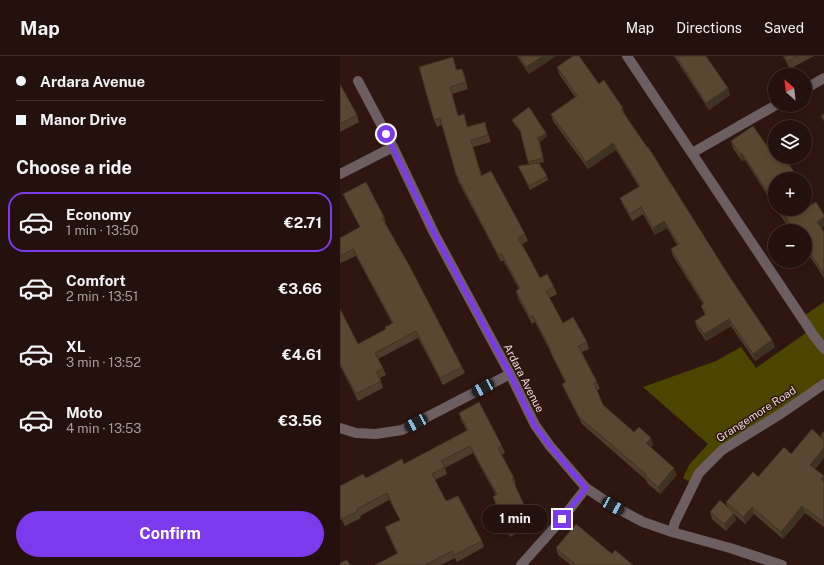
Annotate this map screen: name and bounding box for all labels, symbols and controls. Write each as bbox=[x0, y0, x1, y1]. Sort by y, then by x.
text: Map bbox=[20, 17, 60, 39]
text: Map bbox=[626, 20, 654, 36]
text: Directions bbox=[676, 20, 742, 36]
text: Saved bbox=[764, 20, 804, 36]
north arrow bbox=[768, 68, 812, 112]
map controls bbox=[768, 68, 812, 268]
text: Ardara Avenue bbox=[40, 73, 145, 90]
text: Manor Drive bbox=[40, 111, 127, 128]
button: layers bbox=[768, 120, 812, 164]
route start bbox=[377, 125, 395, 143]
text: Choose a ride bbox=[16, 157, 132, 178]
button: + bbox=[768, 172, 812, 216]
icon: car bbox=[18, 204, 54, 240]
text: Economy bbox=[66, 206, 131, 223]
text: €2.71 bbox=[284, 214, 322, 231]
text: 1 min · 13:50 bbox=[66, 223, 138, 238]
button: − bbox=[768, 224, 812, 268]
icon: car bbox=[18, 270, 54, 306]
text: Comfort bbox=[66, 272, 126, 289]
text: €3.66 bbox=[278, 280, 322, 297]
text: 2 min · 13:51 bbox=[66, 289, 138, 304]
icon: car bbox=[18, 336, 54, 372]
text: XL bbox=[66, 338, 85, 355]
street label: Ardara Avenue bbox=[502, 342, 546, 414]
text: €4.61 bbox=[282, 346, 322, 363]
text: 3 min · 13:52 bbox=[66, 355, 141, 370]
car bbox=[470, 377, 496, 399]
street label: Grangemore Road bbox=[714, 384, 798, 444]
icon: car bbox=[18, 402, 54, 438]
text: Moto bbox=[66, 404, 103, 421]
text: €3.56 bbox=[278, 412, 322, 429]
car bbox=[403, 412, 429, 434]
text: 4 min · 13:53 bbox=[66, 421, 142, 436]
car bbox=[600, 495, 626, 517]
callout: 1 min bbox=[482, 505, 548, 533]
route end bbox=[553, 510, 571, 528]
button: Confirm bbox=[16, 511, 324, 557]
text: 1 min bbox=[499, 511, 531, 526]

